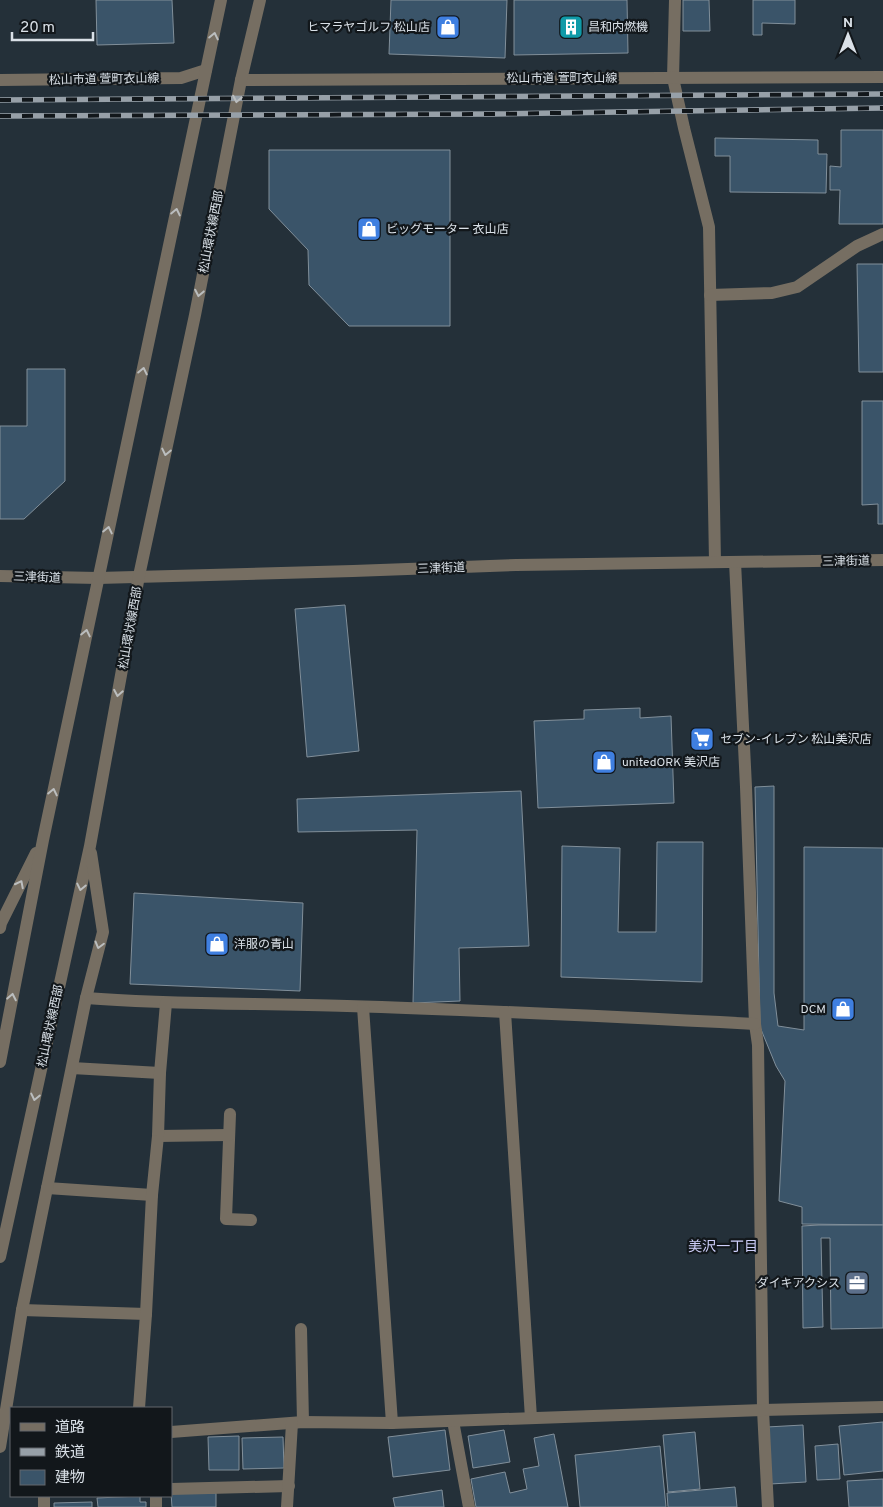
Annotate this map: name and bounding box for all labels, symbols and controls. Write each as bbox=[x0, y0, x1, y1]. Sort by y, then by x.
scale bar bbox=[12, 10, 94, 42]
north arrow bbox=[823, 10, 873, 60]
shop icon: ヒマラヤゴルフ 松山店 bbox=[435, 14, 461, 40]
building icon: 昌和内燃機 bbox=[558, 14, 584, 40]
text: N bbox=[843, 15, 853, 32]
text: 20 m bbox=[20, 19, 55, 38]
place label: ヒマラヤゴルフ 松山店 bbox=[307, 20, 430, 36]
place label: 昌和内燃機 bbox=[588, 20, 648, 36]
one-way arrow bbox=[208, 32, 218, 41]
street label: 松山市道 萱町衣山線 bbox=[48, 71, 160, 89]
street label: 松山市道 萱町衣山線 bbox=[507, 71, 617, 87]
one-way arrow bbox=[233, 94, 243, 103]
street label: 松山環状線西部 bbox=[196, 189, 228, 275]
one-way arrow bbox=[171, 208, 181, 217]
shop icon: ビッグモーター 衣山店 bbox=[356, 216, 382, 242]
place label: ビッグモーター 衣山店 bbox=[386, 222, 509, 238]
one-way arrow bbox=[195, 288, 205, 297]
one-way arrow bbox=[137, 367, 147, 376]
one-way arrow bbox=[161, 447, 172, 456]
one-way arrow bbox=[102, 526, 113, 535]
street label: 三津街道 bbox=[822, 554, 870, 570]
street label: 三津街道 bbox=[417, 560, 465, 578]
street label: 三津街道 bbox=[13, 569, 61, 587]
street label: 松山環状線西部 bbox=[116, 585, 146, 671]
one-way arrow bbox=[80, 629, 91, 637]
one-way arrow bbox=[113, 688, 123, 697]
supermarket icon: セブン-イレブン 松山美沢店 bbox=[689, 726, 715, 752]
place label: セブン-イレブン 松山美沢店 bbox=[720, 732, 872, 748]
shop icon: unitedORK 美沢店 bbox=[591, 749, 617, 775]
place label: unitedORK 美沢店 bbox=[622, 755, 720, 771]
one-way arrow bbox=[47, 788, 57, 796]
one-way arrow bbox=[14, 880, 24, 889]
one-way arrow bbox=[76, 882, 87, 891]
shop icon: 洋服の青山 bbox=[204, 931, 230, 957]
place label: 洋服の青山 bbox=[234, 937, 294, 953]
one-way arrow bbox=[94, 941, 105, 950]
street label: 松山環状線西部 bbox=[34, 983, 68, 1069]
one-way arrow bbox=[7, 992, 17, 1001]
shop icon: DCM bbox=[830, 996, 856, 1022]
place label: DCM bbox=[801, 1002, 826, 1018]
one-way arrow bbox=[30, 1092, 41, 1101]
district label: 美沢一丁目 bbox=[688, 1239, 758, 1256]
office icon: ダイキアクシス bbox=[844, 1270, 870, 1296]
place label: ダイキアクシス bbox=[757, 1276, 840, 1292]
legend bbox=[10, 1407, 172, 1497]
text: 道路 bbox=[55, 1419, 85, 1438]
text: 鉄道 bbox=[55, 1444, 85, 1463]
text: 建物 bbox=[55, 1469, 85, 1488]

